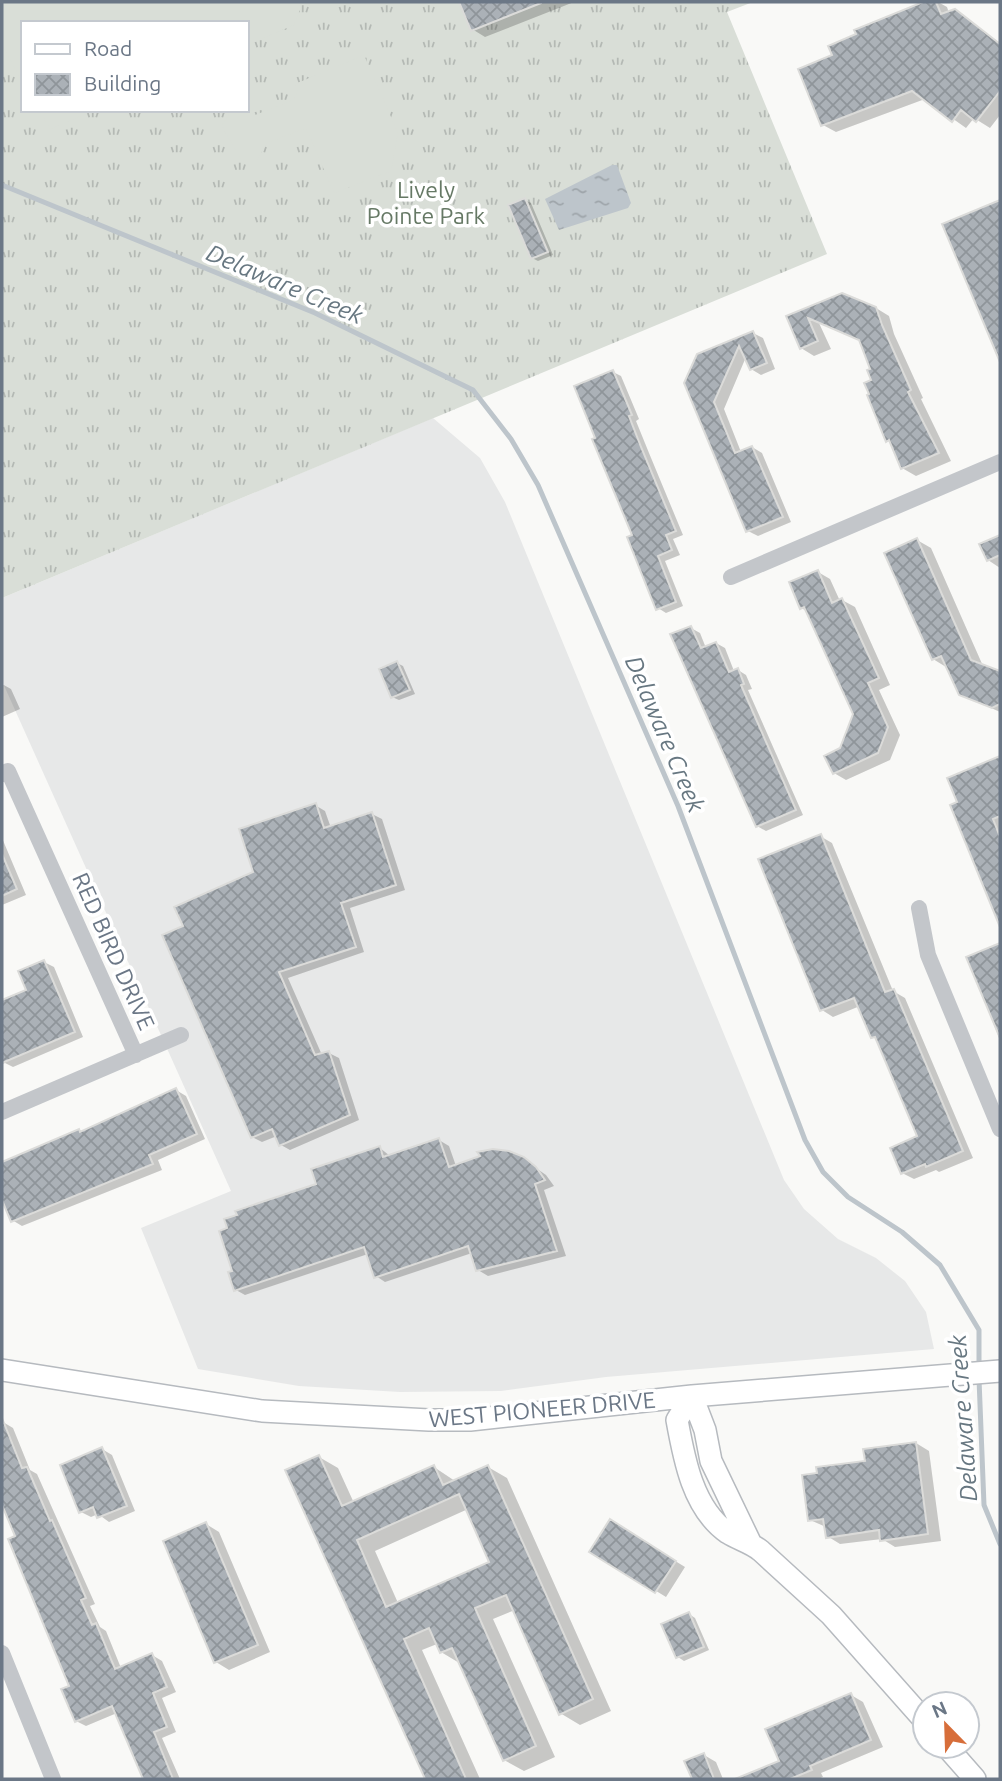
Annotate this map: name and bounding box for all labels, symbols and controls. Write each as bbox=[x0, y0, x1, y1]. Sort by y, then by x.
legend bbox=[21, 21, 248, 112]
text: Road bbox=[84, 36, 132, 60]
text: Building bbox=[84, 71, 161, 95]
park label: Lively Pointe Park bbox=[367, 177, 486, 228]
water label: Delaware Creek bbox=[203, 239, 368, 329]
water label: Delaware Creek bbox=[620, 652, 710, 817]
street label: RED BIRD DRIVE bbox=[68, 869, 160, 1033]
water label: Delaware Creek bbox=[944, 1333, 982, 1503]
street label: WEST PIONEER DRIVE bbox=[428, 1387, 656, 1431]
north arrow bbox=[911, 1690, 981, 1760]
text: N bbox=[929, 1696, 950, 1722]

